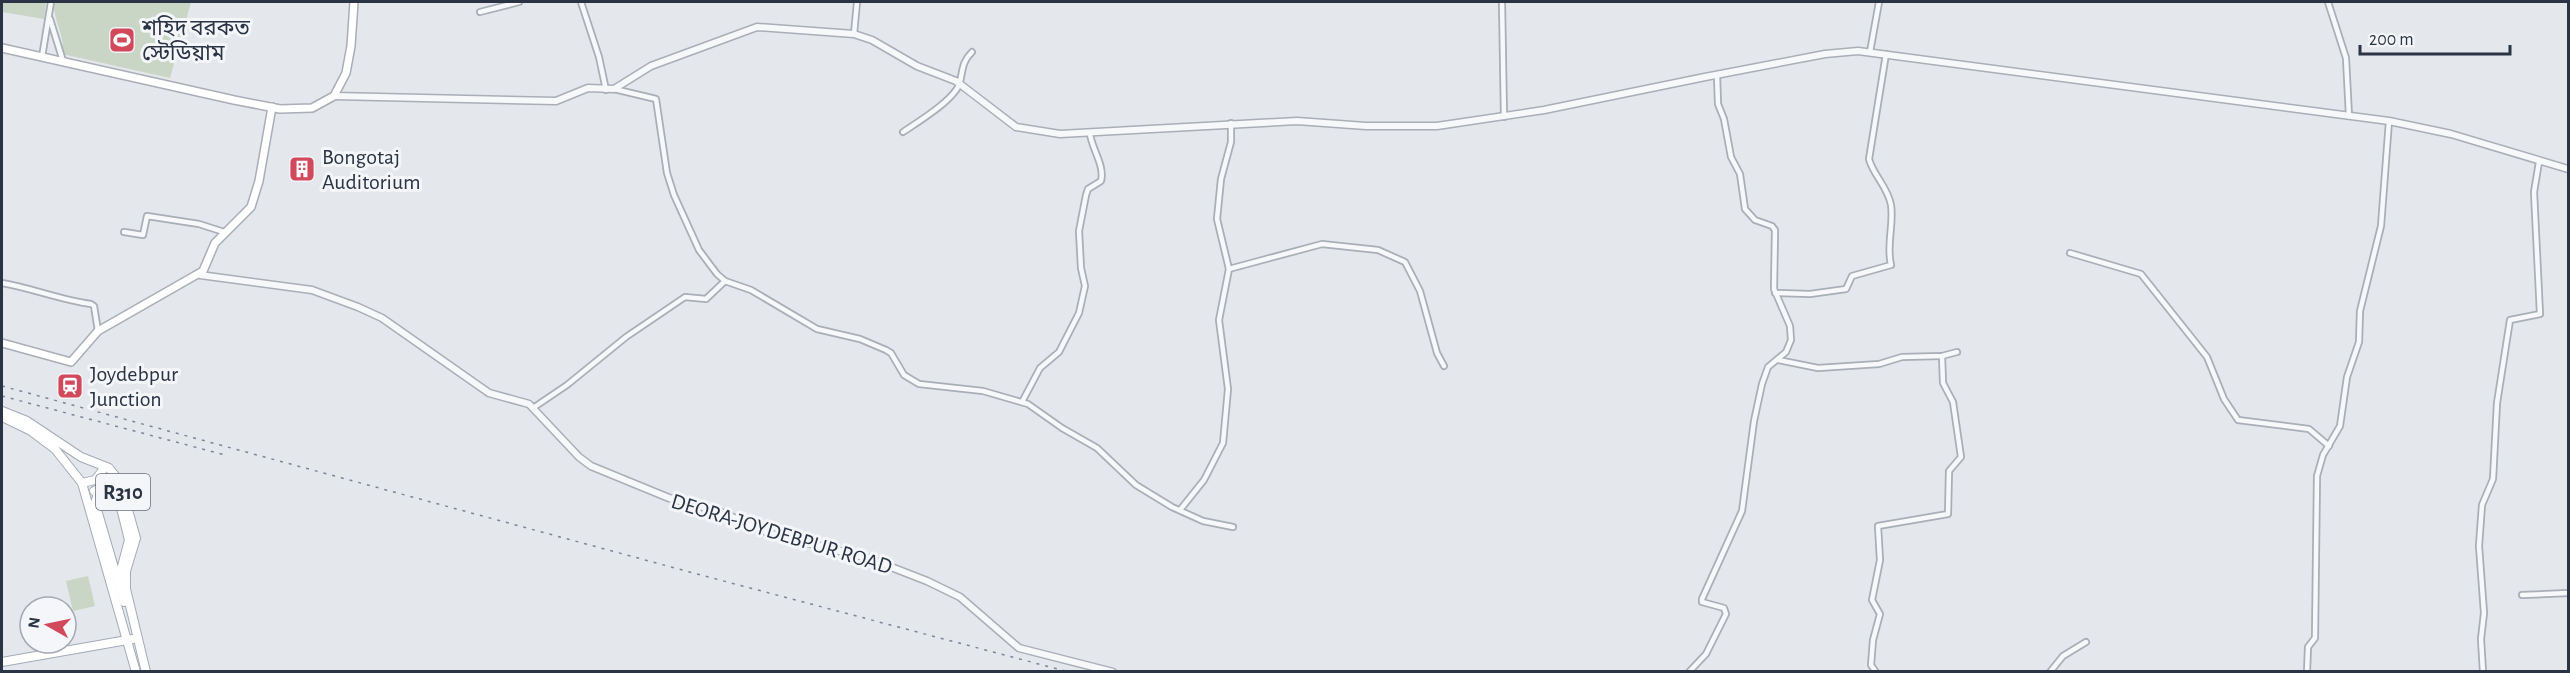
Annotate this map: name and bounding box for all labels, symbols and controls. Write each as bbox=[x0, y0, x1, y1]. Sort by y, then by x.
place label: শহিদ বরকত স্টেডিয়াম bbox=[141, 15, 250, 64]
scale bar bbox=[2360, 18, 2510, 56]
sports icon: শহিদ বরকত স্টেডিয়াম bbox=[107, 25, 137, 55]
text: 200 m bbox=[2369, 31, 2414, 49]
place label: Bongotaj Auditorium bbox=[322, 146, 421, 193]
building icon: Bongotaj Auditorium bbox=[287, 154, 317, 184]
place label: Joydebpur Junction bbox=[90, 363, 178, 410]
station icon: Joydebpur Junction bbox=[55, 371, 85, 401]
road number: R310 bbox=[96, 474, 150, 510]
street label: DEORA-JOYDEBPUR ROAD bbox=[669, 490, 895, 578]
north arrow bbox=[18, 595, 78, 655]
text: N bbox=[25, 616, 43, 630]

